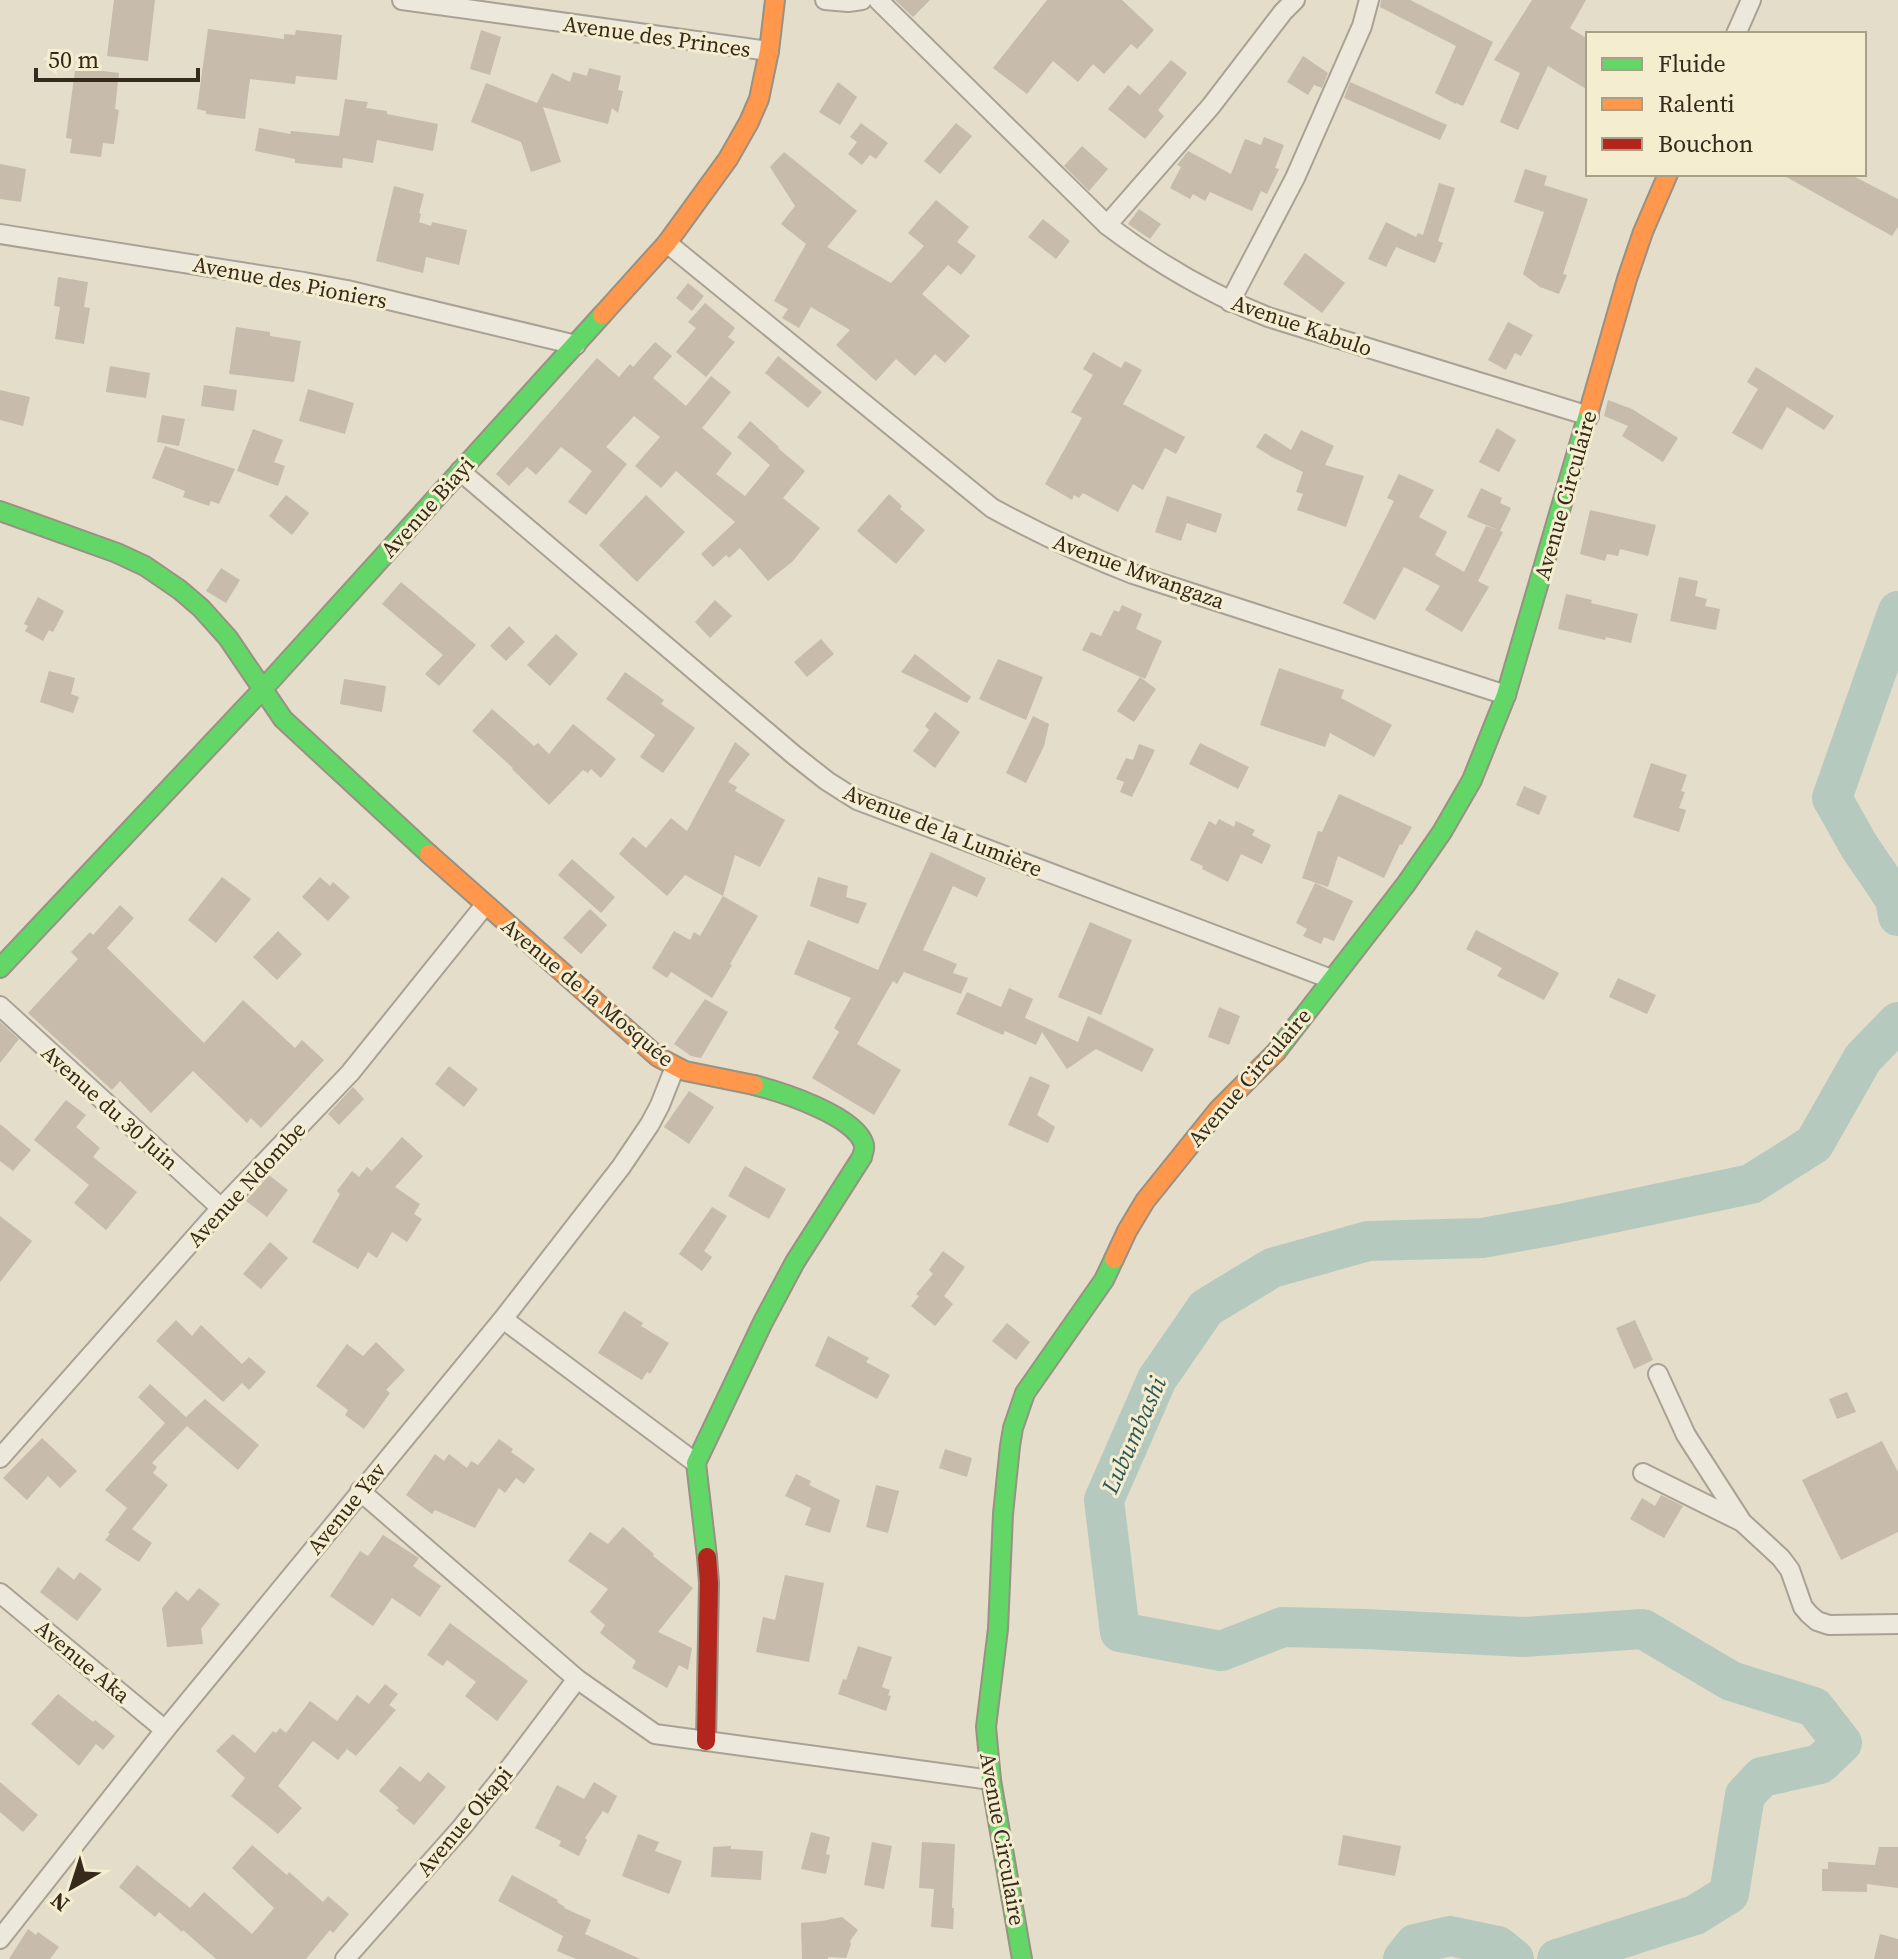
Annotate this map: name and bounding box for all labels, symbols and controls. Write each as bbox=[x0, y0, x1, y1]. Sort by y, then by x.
street label: Avenue des Princes bbox=[561, 8, 753, 64]
scale bar bbox=[36, 32, 198, 82]
legend bbox=[1586, 32, 1866, 176]
text: 50 m bbox=[48, 43, 99, 76]
text: Fluide bbox=[1658, 47, 1726, 80]
text: Ralenti bbox=[1658, 87, 1735, 120]
text: Bouchon bbox=[1658, 127, 1753, 160]
street label: Avenue des Pioniers bbox=[190, 248, 390, 316]
street label: Avenue Kabulo bbox=[1228, 287, 1376, 363]
street label: Avenue Circulaire bbox=[1526, 407, 1604, 583]
street label: Avenue Biayi bbox=[374, 450, 480, 564]
street label: Avenue Mwangaza bbox=[1049, 526, 1230, 616]
street label: Avenue de la Lumière bbox=[839, 776, 1047, 884]
street label: Avenue de la Mosquée bbox=[495, 911, 681, 1073]
street label: Avenue Circulaire bbox=[1180, 1001, 1318, 1153]
street label: Avenue du 30 Juin bbox=[35, 1037, 185, 1177]
street label: Avenue Ndombe bbox=[180, 1115, 312, 1253]
water label: Lubumbashi bbox=[1093, 1370, 1174, 1499]
street label: Avenue Yav bbox=[299, 1456, 393, 1560]
street label: Avenue Aka bbox=[29, 1612, 137, 1710]
street label: Avenue Circulaire bbox=[973, 1750, 1033, 1928]
street label: Avenue Okapi bbox=[409, 1760, 519, 1882]
north arrow bbox=[32, 1847, 112, 1927]
text: N bbox=[44, 1886, 75, 1919]

